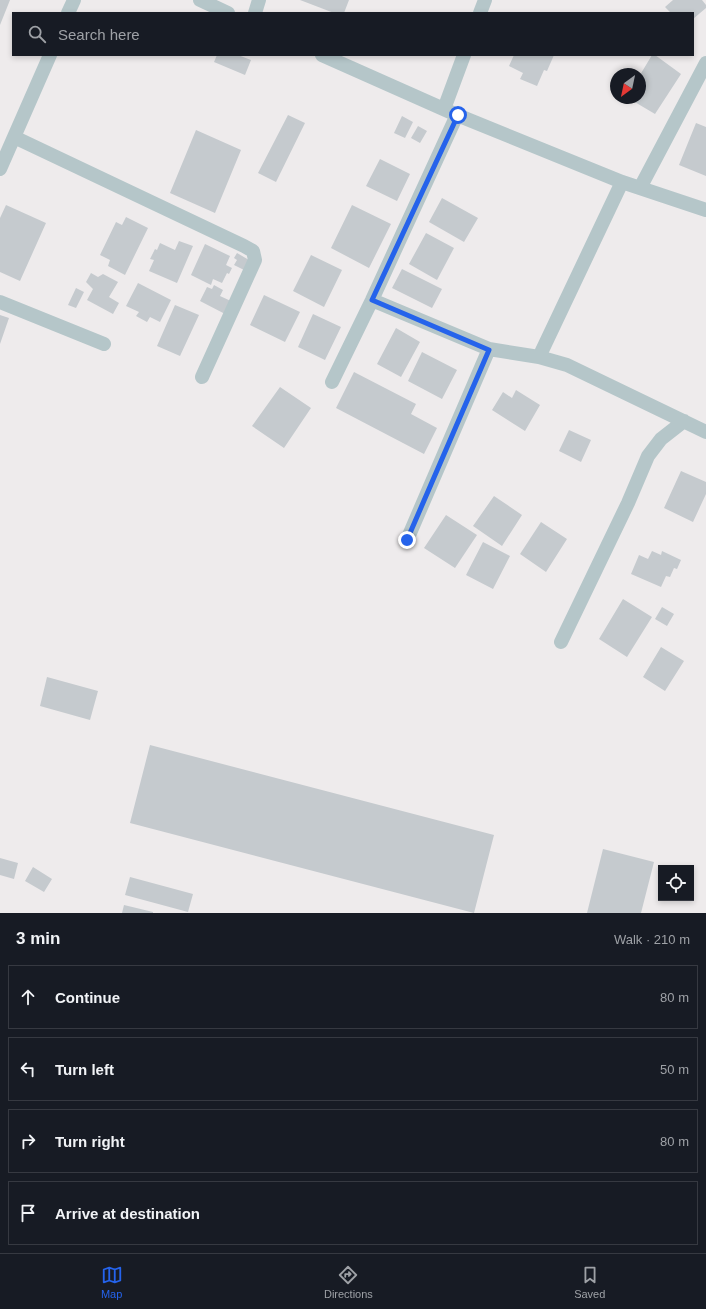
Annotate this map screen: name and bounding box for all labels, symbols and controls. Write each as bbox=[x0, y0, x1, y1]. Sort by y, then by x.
search box bbox=[12, 12, 694, 56]
icon: search bbox=[26, 23, 48, 45]
text: Search here bbox=[58, 26, 140, 43]
north arrow bbox=[610, 68, 646, 104]
route start bbox=[449, 106, 467, 124]
route end bbox=[398, 531, 416, 549]
map controls bbox=[658, 865, 694, 901]
button: locate bbox=[658, 865, 694, 901]
text: 3 min bbox=[16, 929, 60, 948]
text: Walk · 210 m bbox=[614, 932, 690, 947]
icon: ahead bbox=[17, 986, 39, 1008]
text: Continue bbox=[55, 989, 120, 1006]
text: 80 m bbox=[660, 990, 689, 1005]
icon: left bbox=[17, 1058, 39, 1080]
text: Turn left bbox=[55, 1061, 114, 1078]
text: 50 m bbox=[660, 1062, 689, 1077]
icon: right bbox=[17, 1130, 39, 1152]
text: Turn right bbox=[55, 1133, 125, 1150]
text: 80 m bbox=[660, 1134, 689, 1149]
icon: arrive bbox=[17, 1202, 39, 1224]
text: Arrive at destination bbox=[55, 1205, 200, 1222]
tab: Map bbox=[101, 1264, 123, 1300]
tab: Directions bbox=[324, 1264, 373, 1300]
tab: Saved bbox=[574, 1264, 605, 1300]

